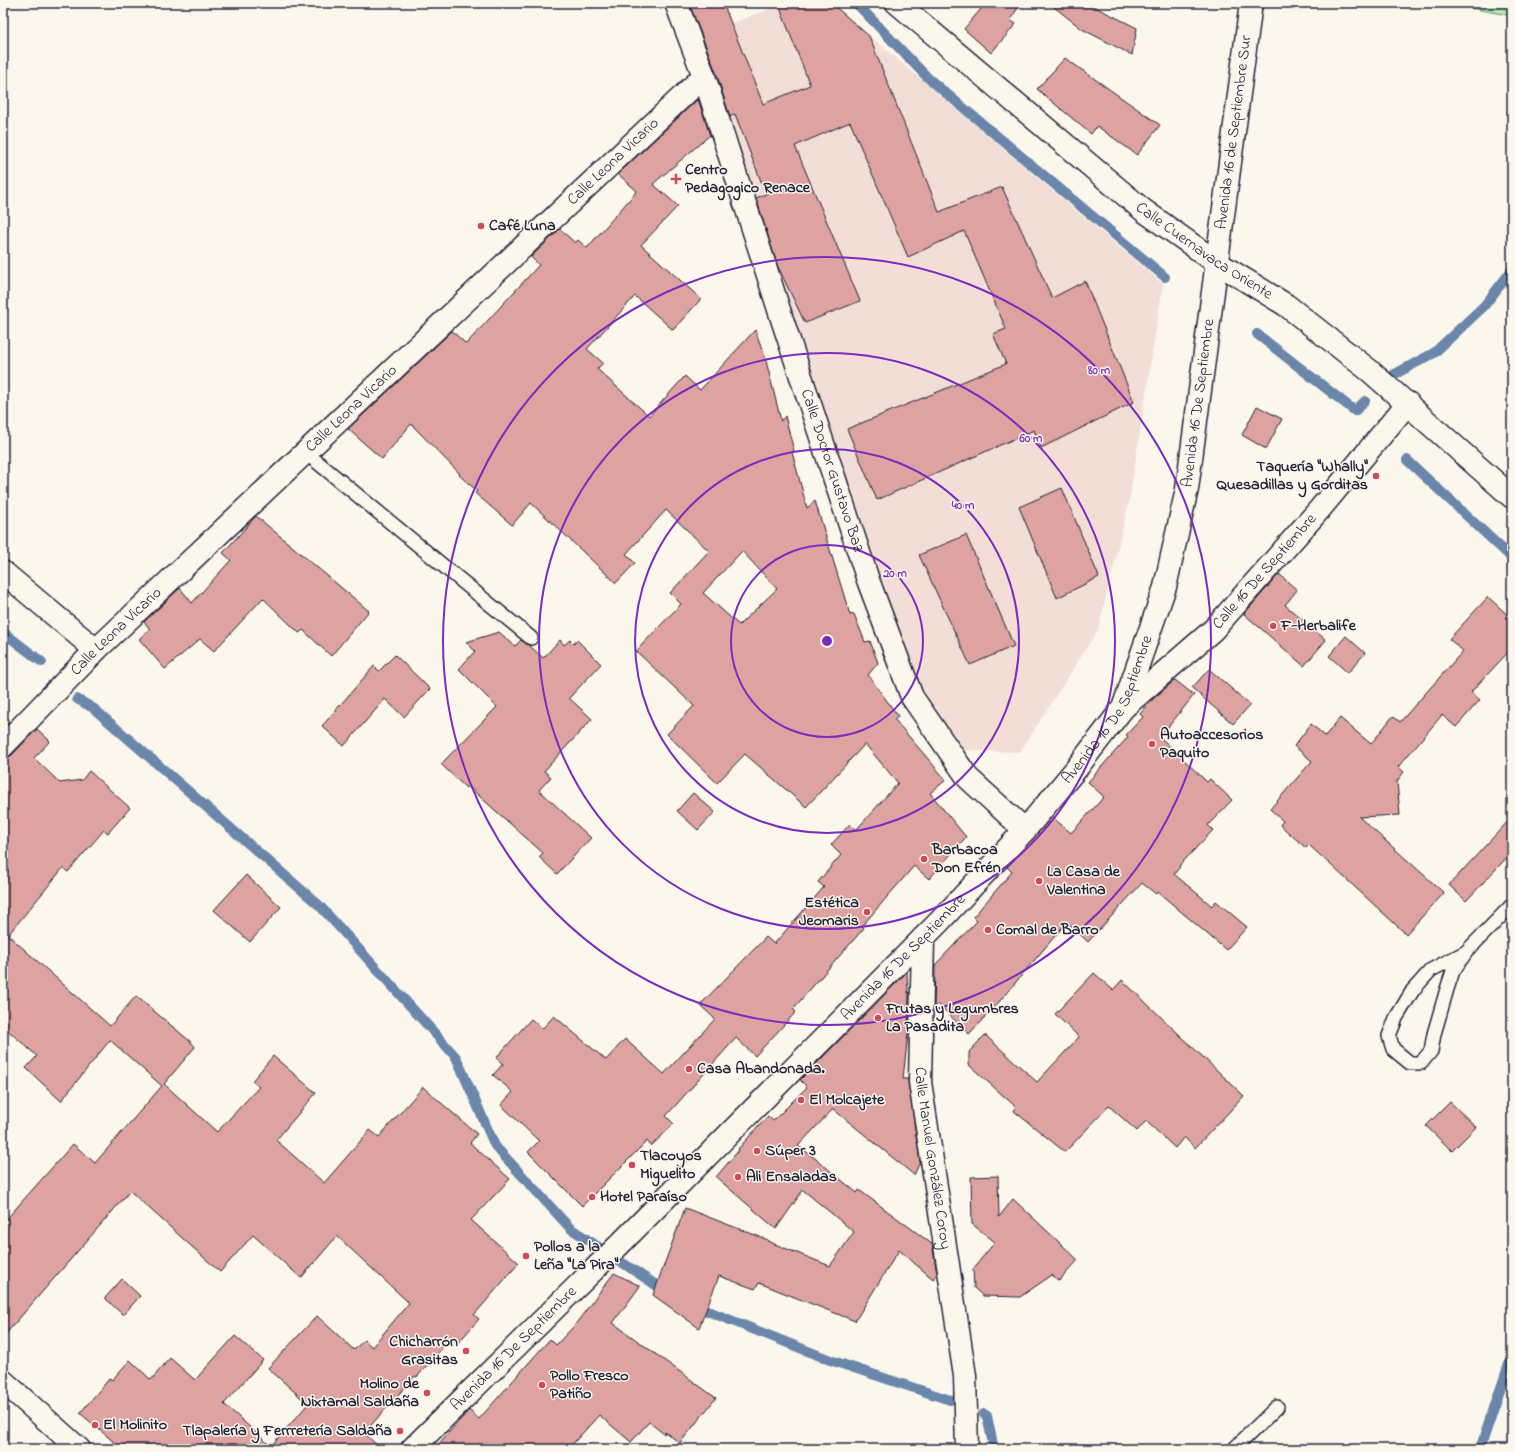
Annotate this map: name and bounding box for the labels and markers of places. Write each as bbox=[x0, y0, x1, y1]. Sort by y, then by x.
place label: Centro Pedagogico Renace bbox=[685, 158, 811, 201]
marker: Centro Pedagogico Renace bbox=[670, 173, 682, 185]
place label: Café Luna bbox=[489, 214, 556, 238]
marker: Café Luna bbox=[476, 221, 486, 231]
place label: Taquería "Whally" Quesadillas y Gorditas bbox=[1216, 455, 1368, 498]
marker: Taquería "Whally" Quesadillas y Gorditas bbox=[1371, 471, 1381, 481]
place label: F-Herbalife bbox=[1280, 614, 1357, 638]
marker: F-Herbalife bbox=[1268, 621, 1278, 631]
centre of rings bbox=[820, 634, 834, 648]
place label: Autoaccesorios Paquito bbox=[1160, 723, 1263, 765]
marker: Autoaccesorios Paquito bbox=[1147, 739, 1157, 749]
place label: Barbacoa Don Efrén bbox=[931, 838, 1001, 880]
marker: Barbacoa Don Efrén bbox=[919, 854, 929, 864]
place label: La Casa de Valentina bbox=[1046, 860, 1121, 902]
marker: La Casa de Valentina bbox=[1034, 876, 1044, 886]
place label: Estética Jeomaris bbox=[799, 891, 859, 933]
marker: Estética Jeomaris bbox=[862, 907, 872, 917]
place label: Comal de Barro bbox=[996, 918, 1099, 942]
marker: Comal de Barro bbox=[983, 925, 993, 935]
place label: Frutas y Legumbres La Pasadita bbox=[885, 997, 1019, 1039]
marker: Frutas y Legumbres La Pasadita bbox=[873, 1013, 883, 1023]
place label: Casa Abandonada. bbox=[697, 1057, 826, 1081]
marker: Casa Abandonada. bbox=[684, 1064, 694, 1074]
place label: El Molcajete bbox=[809, 1088, 885, 1112]
marker: El Molcajete bbox=[796, 1095, 806, 1105]
place label: Súper 3 bbox=[765, 1139, 816, 1163]
place label: Tlacoyos Miguelito bbox=[640, 1144, 702, 1187]
marker: Súper 3 bbox=[752, 1146, 762, 1156]
marker: Tlacoyos Miguelito bbox=[627, 1160, 637, 1170]
place label: Ali Ensaladas bbox=[746, 1165, 837, 1189]
marker: Ali Ensaladas bbox=[733, 1172, 743, 1182]
place label: Hotel Paraíso bbox=[600, 1185, 687, 1209]
marker: Hotel Paraíso bbox=[587, 1192, 597, 1202]
place label: Pollos a la Leña "La Pira" bbox=[534, 1235, 619, 1277]
marker: Pollos a la Leña "La Pira" bbox=[521, 1251, 531, 1261]
place label: Chicharrón Grasitas bbox=[389, 1330, 458, 1372]
marker: Chicharrón Grasitas bbox=[461, 1346, 471, 1356]
place label: Pollo Fresco Patiño bbox=[550, 1364, 629, 1406]
place label: Molino de Nixtamal Saldaña bbox=[301, 1372, 420, 1414]
marker: Pollo Fresco Patiño bbox=[537, 1380, 547, 1390]
marker: Molino de Nixtamal Saldaña bbox=[422, 1388, 432, 1398]
place label: El Molinito bbox=[103, 1413, 167, 1437]
place label: Tlapalería y Ferrretería Saldaña bbox=[183, 1419, 392, 1444]
marker: El Molinito bbox=[90, 1420, 100, 1430]
marker: Tlapalería y Ferrretería Saldaña bbox=[395, 1426, 405, 1436]

